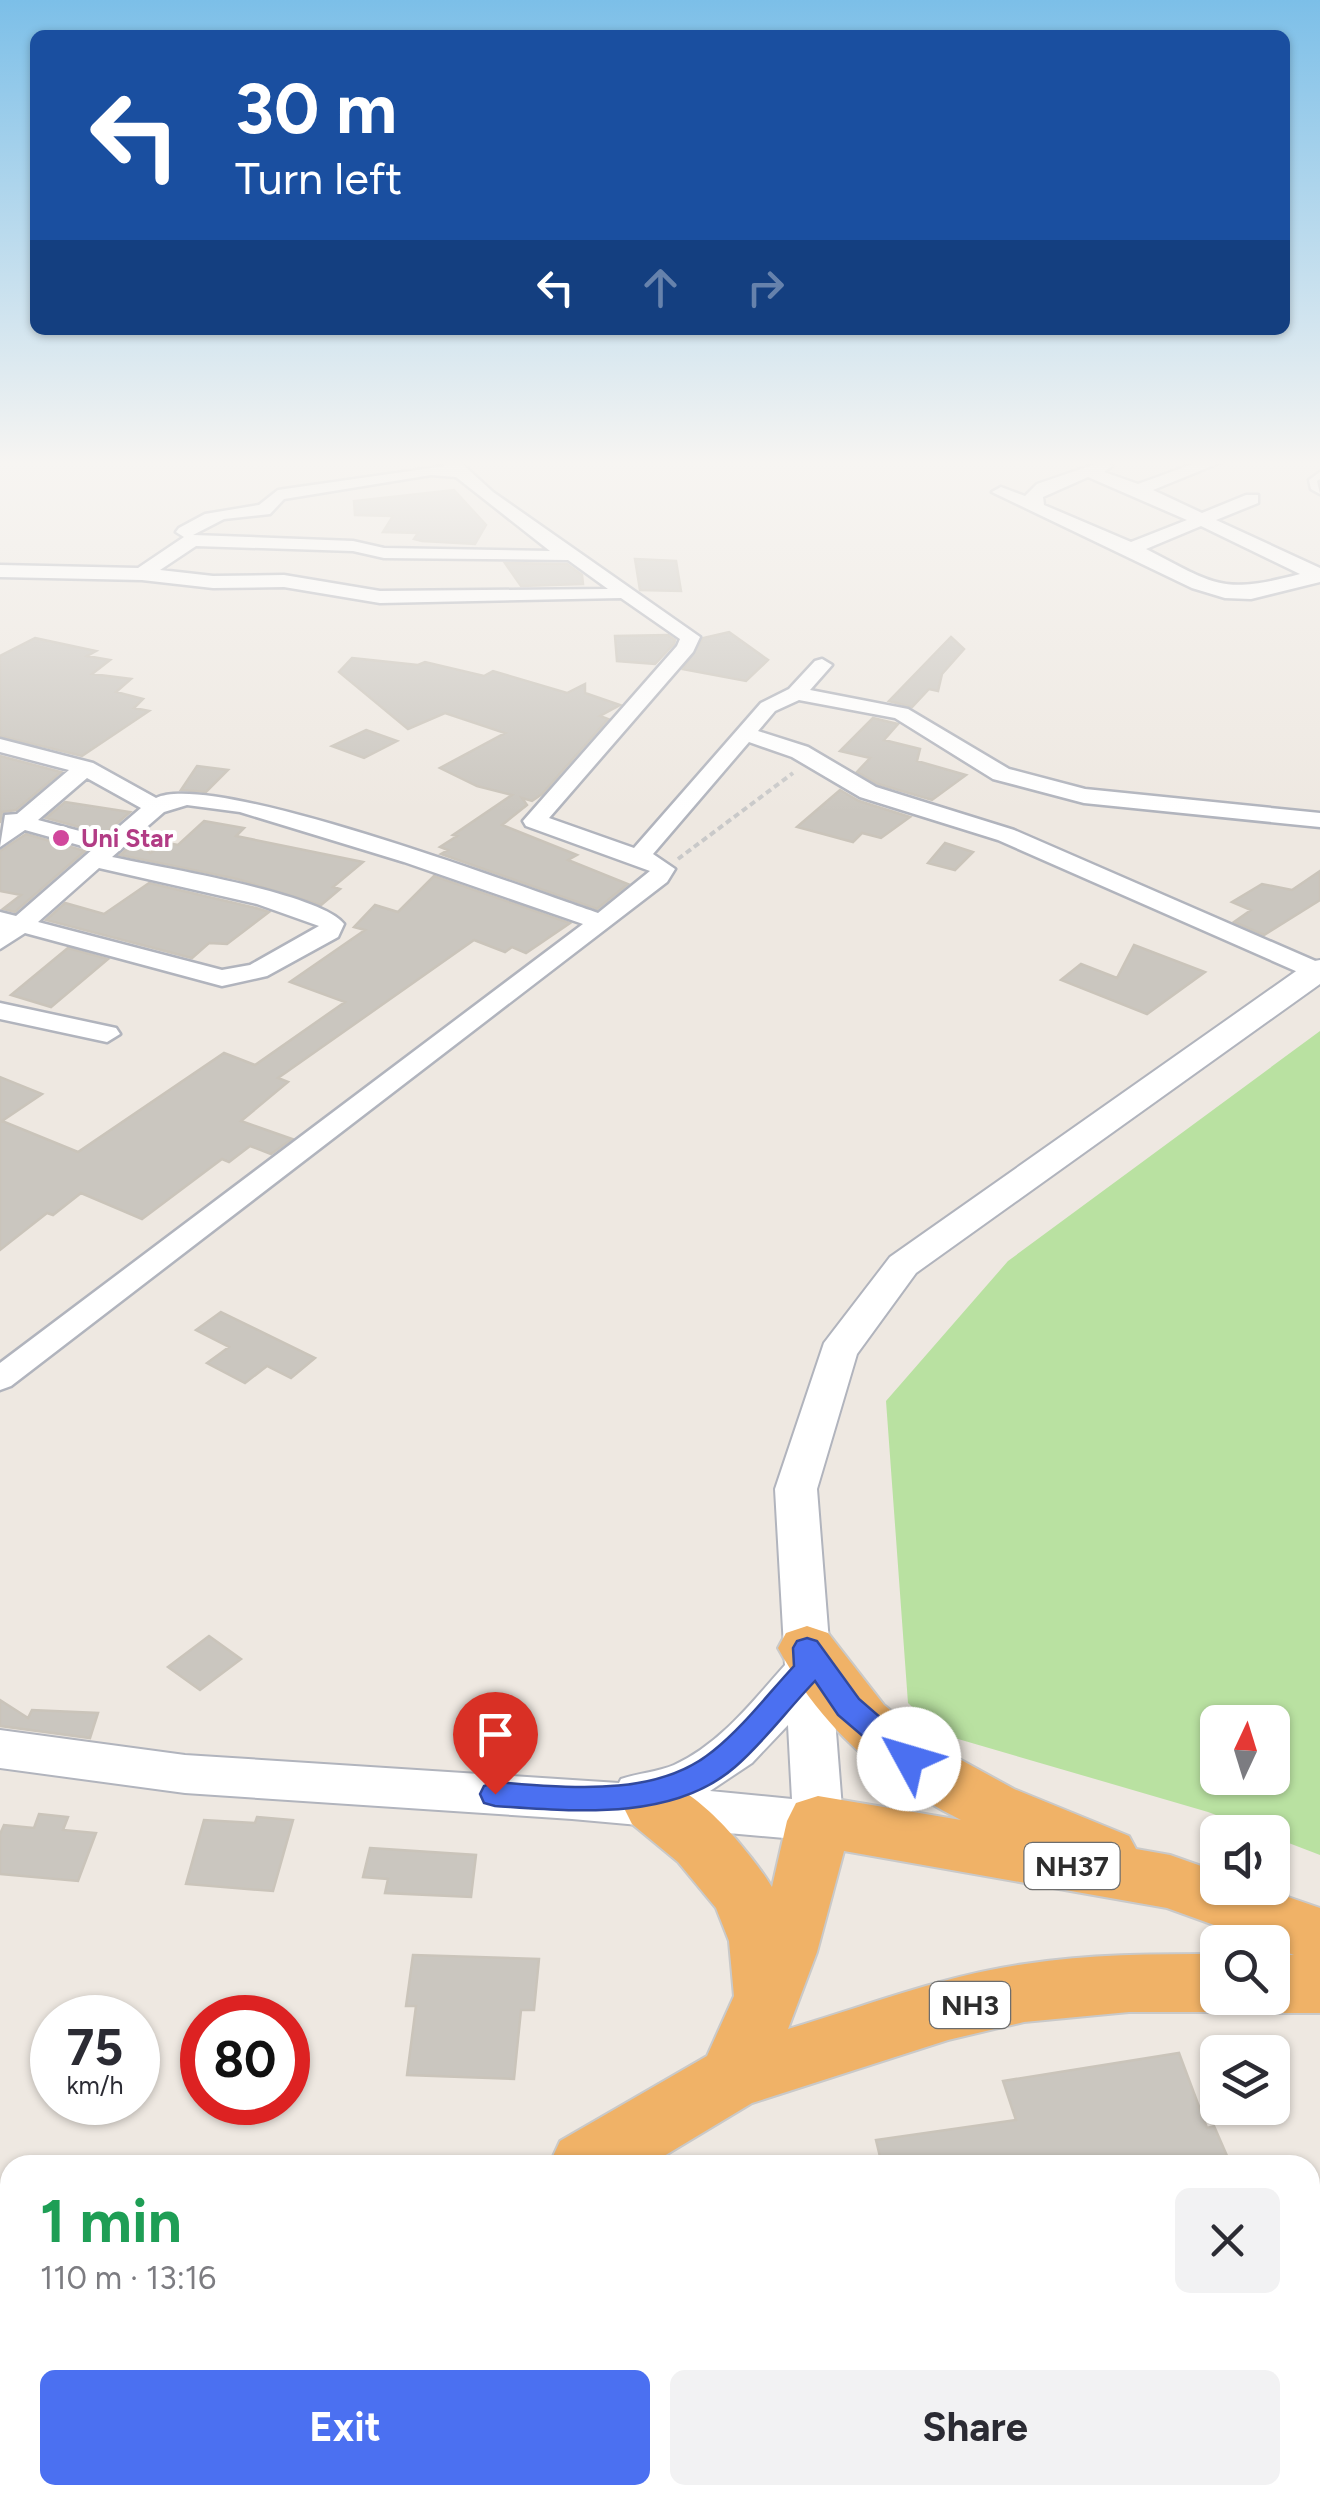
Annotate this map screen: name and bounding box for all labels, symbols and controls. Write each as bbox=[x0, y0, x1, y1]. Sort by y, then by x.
text: 30 m bbox=[235, 66, 397, 151]
icon: left bbox=[70, 70, 200, 200]
text: Turn left bbox=[235, 151, 402, 205]
icon: left bbox=[528, 260, 583, 315]
icon: ahead bbox=[633, 260, 688, 315]
icon: right bbox=[738, 260, 793, 315]
place label: Uni Star bbox=[81, 823, 174, 853]
marker: Uni Star bbox=[50, 827, 72, 849]
pin bbox=[453, 1692, 538, 1795]
north arrow bbox=[1200, 1705, 1290, 1795]
map controls bbox=[1200, 1705, 1290, 2125]
icon: arrive bbox=[468, 1707, 523, 1762]
position arrow bbox=[857, 1707, 961, 1811]
button: sound bbox=[1200, 1815, 1290, 1905]
road number: NH37 bbox=[1024, 1843, 1120, 1889]
button: search bbox=[1200, 1925, 1290, 2015]
road number: NH3 bbox=[930, 1982, 1010, 2028]
speed limit sign: 80 bbox=[180, 1995, 310, 2125]
text: 75 bbox=[67, 2017, 123, 2078]
button: layers bbox=[1200, 2035, 1290, 2125]
text: km/h bbox=[66, 2070, 124, 2100]
text: 1 min bbox=[40, 2185, 182, 2257]
button: close bbox=[1175, 2188, 1280, 2293]
text: 110 m · 13:16 bbox=[40, 2259, 216, 2297]
button: Exit bbox=[40, 2370, 650, 2485]
button: Share bbox=[670, 2370, 1280, 2485]

